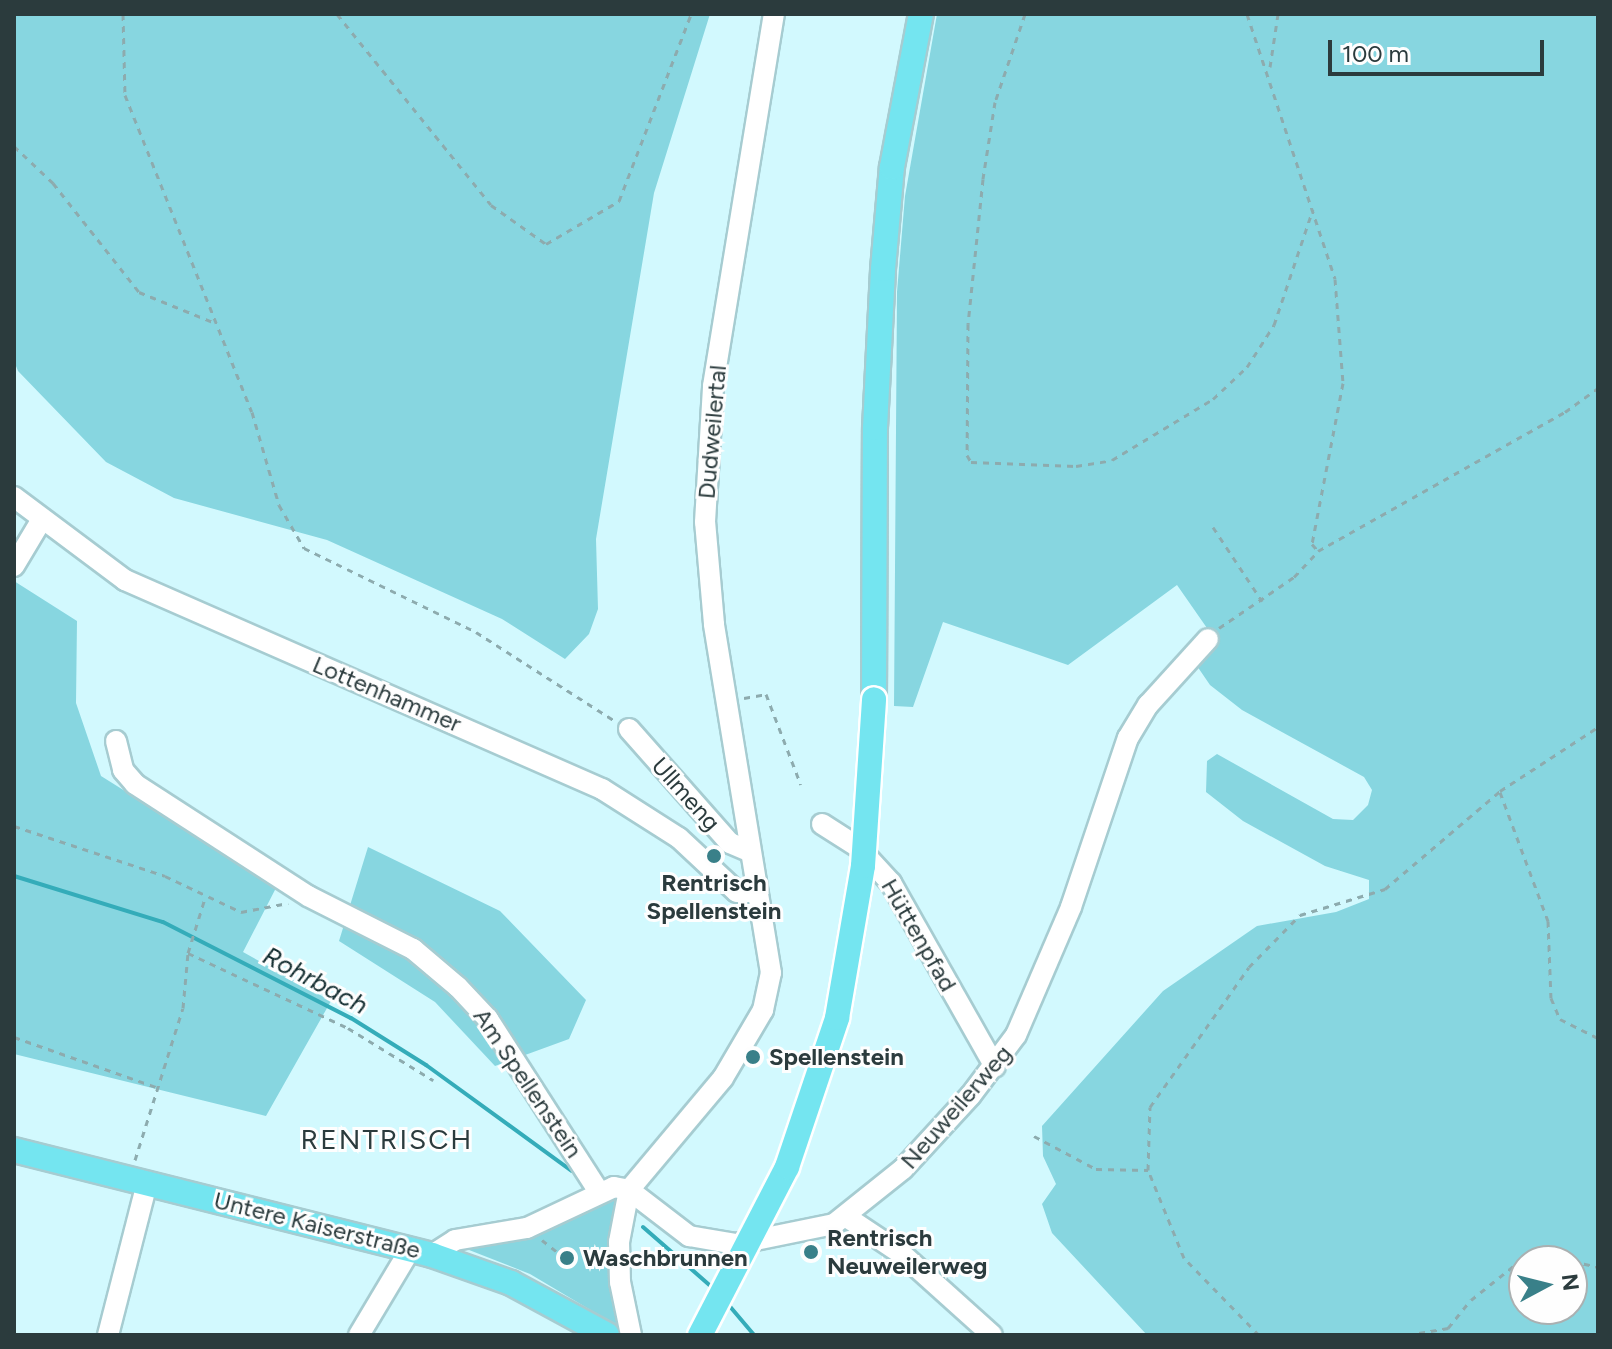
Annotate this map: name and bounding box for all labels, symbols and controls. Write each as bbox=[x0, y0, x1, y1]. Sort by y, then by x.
scale bar bbox=[1332, 24, 1548, 74]
text: 100 m bbox=[1342, 39, 1409, 68]
street label: Dudweilertal bbox=[692, 364, 732, 500]
street label: Lottenhammer bbox=[308, 650, 466, 738]
street label: Ullmeng bbox=[646, 751, 726, 837]
marker: Rentrisch Spellenstein bbox=[705, 847, 723, 865]
place label: Rentrisch Spellenstein bbox=[647, 869, 781, 925]
street label: Hüttenpfad bbox=[875, 874, 963, 996]
water label: Rohrbach bbox=[257, 940, 373, 1022]
street label: Am Spellenstein bbox=[467, 1003, 589, 1163]
street label: Neuweilerweg bbox=[894, 1039, 1018, 1175]
place label: Spellenstein bbox=[769, 1043, 904, 1071]
marker: Spellenstein bbox=[744, 1048, 762, 1066]
district label: RENTRISCH bbox=[301, 1122, 473, 1156]
street label: Untere Kaiserstraße bbox=[211, 1185, 423, 1265]
place label: Rentrisch Neuweilerweg bbox=[827, 1224, 987, 1280]
marker: Rentrisch Neuweilerweg bbox=[802, 1243, 820, 1261]
place label: Waschbrunnen bbox=[583, 1244, 748, 1272]
north arrow bbox=[1508, 1245, 1588, 1325]
marker: Waschbrunnen bbox=[558, 1249, 576, 1267]
text: N bbox=[1556, 1272, 1585, 1292]

